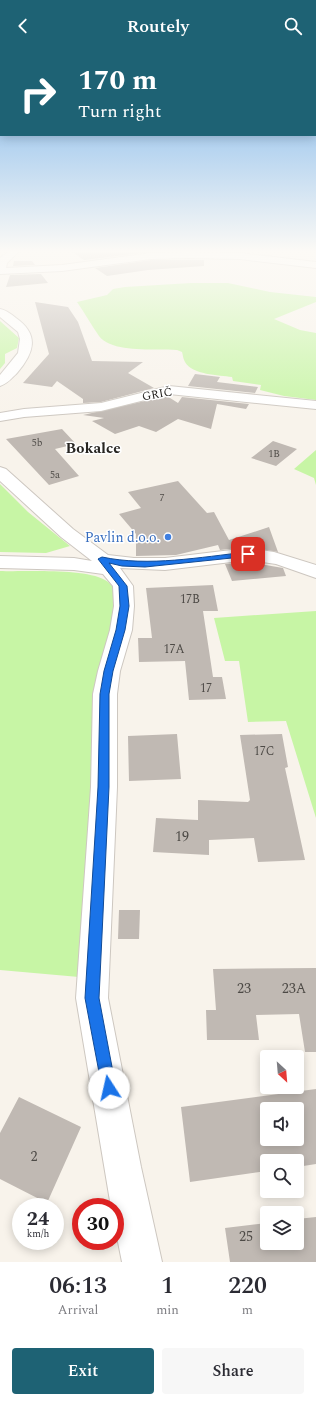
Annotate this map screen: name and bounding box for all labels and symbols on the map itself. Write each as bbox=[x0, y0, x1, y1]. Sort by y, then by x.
street label: GRIČ bbox=[140, 382, 174, 407]
house number: 5b bbox=[32, 435, 43, 451]
district label: Bokalce bbox=[65, 437, 121, 460]
house number: 1B bbox=[268, 446, 280, 462]
house number: 5a bbox=[50, 467, 60, 483]
house number: 7 bbox=[160, 490, 165, 506]
place label: Pavlin d.o.o. bbox=[85, 527, 160, 548]
marker: Pavlin d.o.o. bbox=[163, 532, 173, 542]
pin bbox=[231, 537, 265, 571]
house number: 17B bbox=[180, 590, 200, 609]
house number: 17A bbox=[163, 640, 185, 659]
house number: 17 bbox=[200, 679, 212, 698]
house number: 17C bbox=[254, 742, 274, 761]
house number: 19 bbox=[175, 826, 189, 847]
house number: 23 bbox=[237, 978, 251, 999]
house number: 23A bbox=[282, 978, 307, 999]
north arrow bbox=[260, 1050, 304, 1094]
position arrow bbox=[88, 1067, 130, 1109]
house number: 2 bbox=[31, 1146, 38, 1167]
speed limit sign: 30 bbox=[72, 1198, 124, 1250]
house number: 25 bbox=[239, 1226, 253, 1247]

